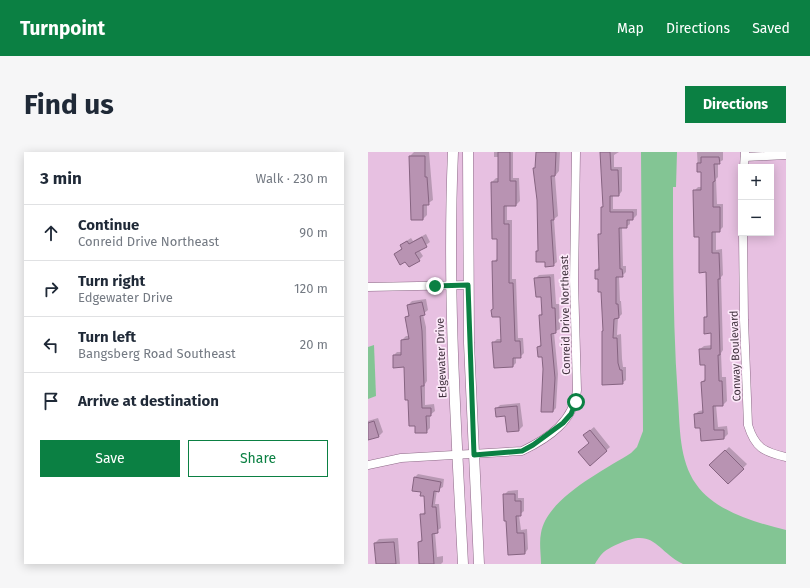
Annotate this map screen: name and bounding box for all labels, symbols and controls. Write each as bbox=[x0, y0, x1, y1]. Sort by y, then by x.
text: Turnpoint bbox=[20, 17, 105, 40]
text: Map bbox=[617, 20, 644, 37]
text: Directions bbox=[666, 20, 730, 37]
text: Saved bbox=[752, 20, 790, 37]
button: Directions bbox=[685, 86, 786, 123]
text: Find us bbox=[24, 88, 114, 121]
map controls bbox=[738, 164, 774, 236]
button: + bbox=[738, 164, 774, 200]
text: 3 min bbox=[40, 168, 82, 189]
text: Walk · 230 m bbox=[256, 171, 328, 186]
button: − bbox=[738, 200, 774, 236]
text: Continue bbox=[78, 216, 139, 234]
icon: ahead bbox=[40, 222, 62, 244]
text: 90 m bbox=[299, 225, 328, 240]
text: Conreid Drive Northeast bbox=[78, 234, 219, 249]
street label: Conreid Drive Northeast bbox=[558, 255, 573, 375]
text: Turn right bbox=[78, 272, 145, 290]
route end bbox=[426, 277, 444, 295]
icon: right bbox=[40, 278, 62, 300]
text: 120 m bbox=[294, 281, 328, 296]
text: Edgewater Drive bbox=[78, 290, 173, 305]
street label: Conway Boulevard bbox=[727, 310, 744, 402]
street label: Edgewater Drive bbox=[434, 318, 449, 398]
text: Turn left bbox=[78, 328, 136, 346]
icon: left bbox=[40, 334, 62, 356]
text: 20 m bbox=[300, 337, 328, 352]
text: Bangsberg Road Southeast bbox=[78, 346, 236, 361]
icon: arrive bbox=[40, 390, 62, 412]
text: Arrive at destination bbox=[78, 392, 219, 410]
route start bbox=[567, 393, 585, 411]
button: Save bbox=[40, 440, 180, 477]
button: Share bbox=[188, 440, 328, 477]

